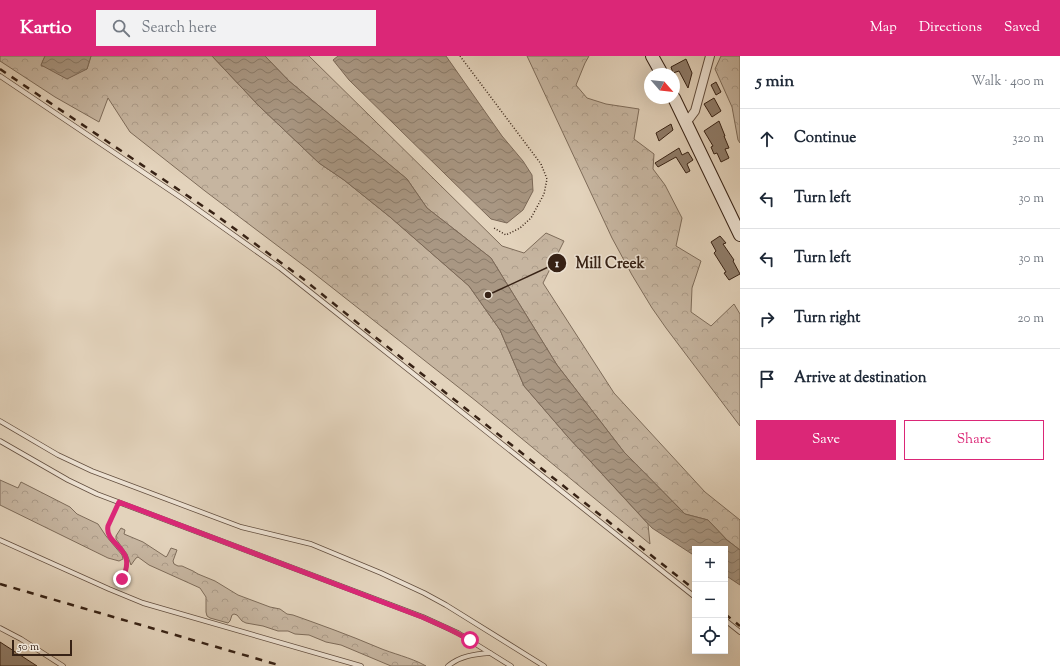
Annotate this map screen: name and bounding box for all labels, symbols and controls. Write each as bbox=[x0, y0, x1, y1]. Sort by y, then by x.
search box bbox=[96, 10, 376, 46]
text: Kartio bbox=[20, 15, 72, 42]
icon: search bbox=[110, 17, 132, 39]
text: Search here bbox=[142, 18, 217, 39]
text: Map bbox=[870, 18, 897, 38]
text: Directions bbox=[919, 18, 982, 38]
text: Saved bbox=[1004, 18, 1040, 38]
north arrow bbox=[644, 68, 680, 104]
text: 5 min bbox=[756, 70, 794, 94]
text: Walk · 400 m bbox=[971, 73, 1044, 91]
icon: ahead bbox=[756, 128, 778, 150]
text: Continue bbox=[794, 128, 856, 149]
text: 320 m bbox=[1012, 130, 1044, 148]
icon: left bbox=[756, 188, 778, 210]
text: Turn left bbox=[794, 188, 851, 209]
text: 30 m bbox=[1018, 190, 1044, 208]
icon: left bbox=[756, 248, 778, 270]
text: Turn left bbox=[794, 248, 851, 269]
callout: Mill Creek bbox=[547, 250, 653, 277]
text: 30 m bbox=[1018, 250, 1044, 268]
text: Mill Creek bbox=[575, 254, 645, 275]
text: 1 bbox=[554, 255, 560, 273]
icon: right bbox=[756, 308, 778, 330]
text: Turn right bbox=[794, 308, 860, 329]
text: 20 m bbox=[1018, 310, 1044, 328]
icon: arrive bbox=[756, 368, 778, 390]
text: Arrive at destination bbox=[794, 368, 927, 389]
button: Save bbox=[756, 420, 896, 460]
button: Share bbox=[904, 420, 1044, 460]
map controls bbox=[692, 546, 728, 654]
button: + bbox=[692, 546, 728, 582]
route end bbox=[113, 570, 131, 588]
button: − bbox=[692, 582, 728, 618]
button: locate bbox=[692, 618, 728, 654]
route start bbox=[461, 631, 479, 649]
scale bar bbox=[12, 638, 72, 657]
text: 50 m bbox=[18, 639, 39, 655]

